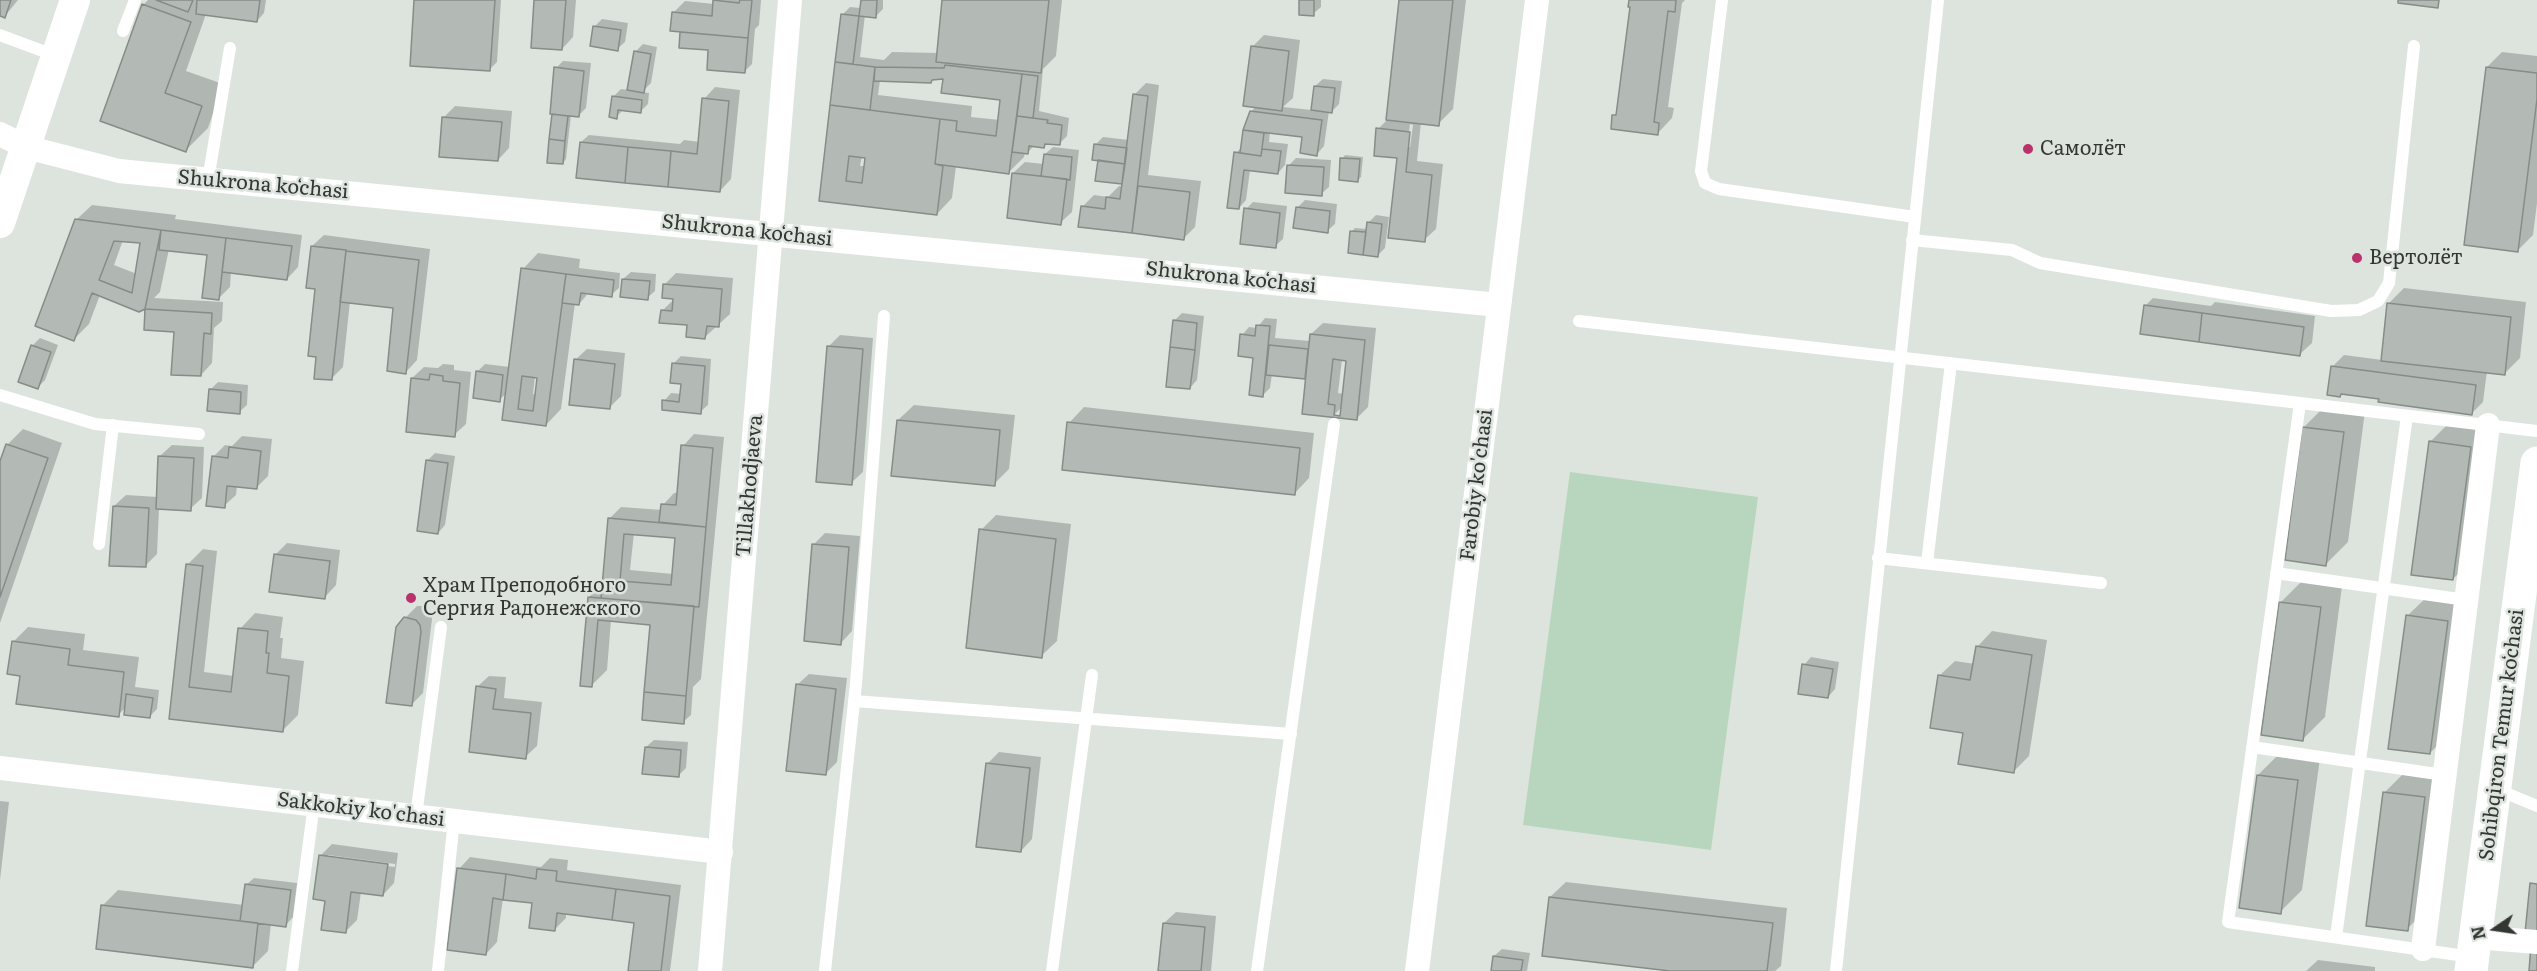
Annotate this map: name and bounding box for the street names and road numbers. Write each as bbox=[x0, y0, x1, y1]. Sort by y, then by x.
street label: Shukrona koʻchasi bbox=[177, 166, 349, 204]
street label: Shukrona koʻchasi bbox=[661, 210, 833, 252]
street label: Shukrona koʻchasi bbox=[1145, 257, 1317, 299]
street label: Farobiy ko'chasi bbox=[1456, 408, 1498, 562]
street label: Tillakhodjaeva bbox=[732, 414, 768, 558]
street label: Sohibqiron Temur koʻchasi bbox=[2475, 608, 2529, 862]
street label: Sakkokiy ko'chasi bbox=[276, 788, 446, 832]

